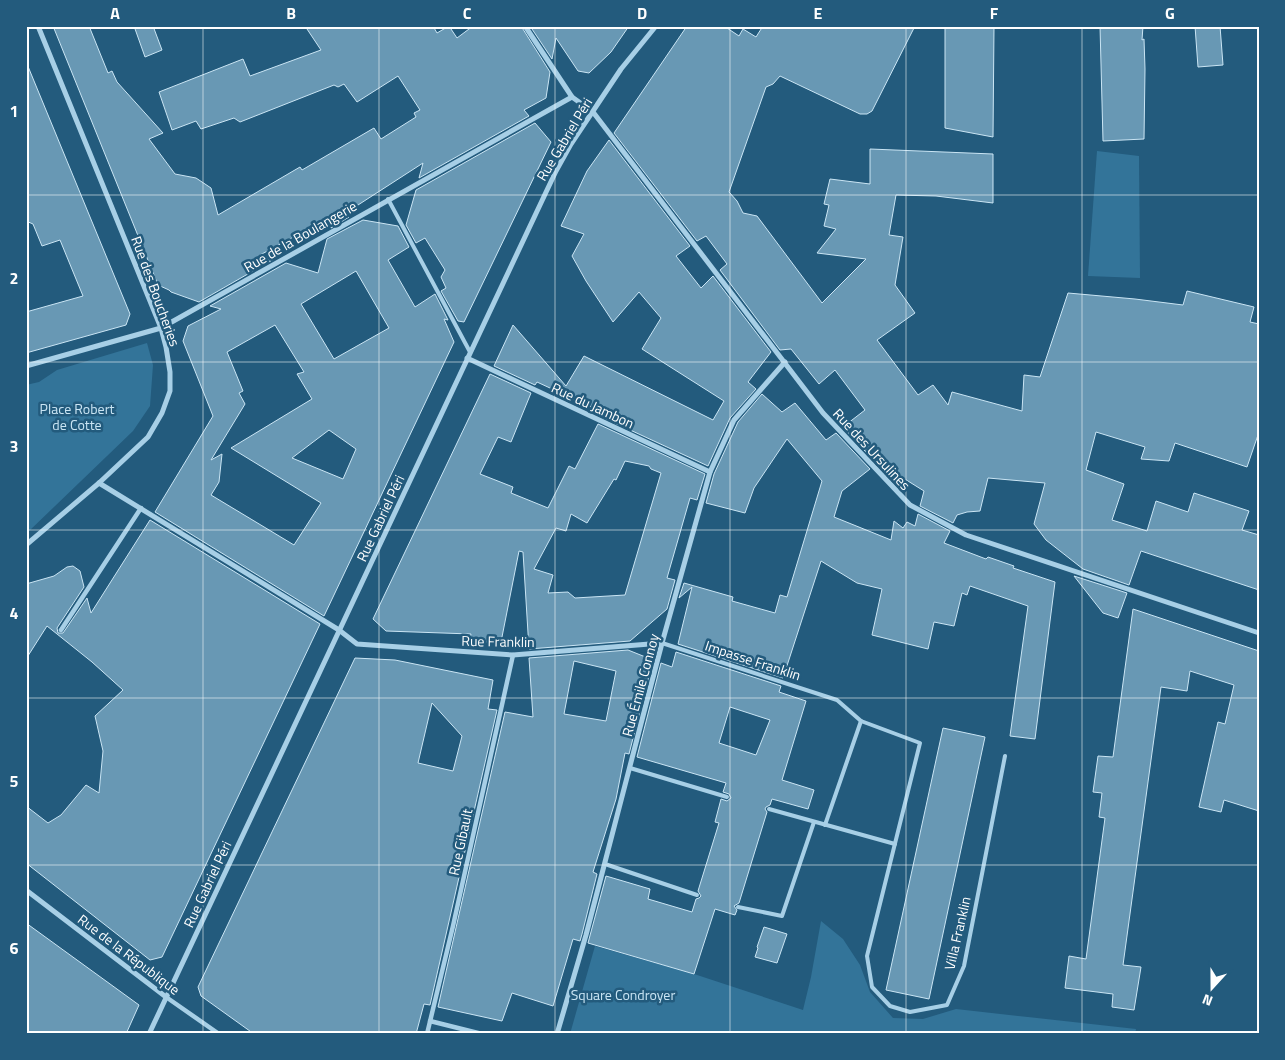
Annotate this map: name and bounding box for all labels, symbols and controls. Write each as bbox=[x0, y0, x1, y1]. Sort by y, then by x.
text: A bbox=[110, 1, 120, 25]
text: B bbox=[286, 1, 296, 25]
text: C bbox=[463, 1, 472, 25]
text: D bbox=[637, 1, 647, 25]
text: E bbox=[814, 1, 823, 25]
text: F bbox=[990, 1, 999, 25]
text: G bbox=[1165, 1, 1175, 25]
street label: Rue Gabriel Péri bbox=[531, 93, 597, 185]
text: 1 bbox=[10, 99, 18, 123]
street label: Rue de la Boulangerie bbox=[240, 195, 360, 277]
street label: Rue des Boucheries bbox=[126, 233, 186, 349]
text: 2 bbox=[10, 266, 18, 290]
street label: Rue du Jambon bbox=[548, 377, 638, 433]
park label: Place Robert de Cotte bbox=[40, 398, 114, 435]
street label: Rue des Ursulines bbox=[828, 403, 916, 495]
text: 3 bbox=[10, 434, 18, 458]
street label: Rue Gabriel Péri bbox=[351, 471, 409, 565]
text: 4 bbox=[10, 601, 19, 625]
street label: Rue Franklin bbox=[461, 630, 535, 652]
street label: Rue Émile Connoy bbox=[616, 631, 664, 739]
street label: Impasse Franklin bbox=[702, 635, 804, 685]
text: 5 bbox=[10, 769, 19, 793]
street label: Rue Gibault bbox=[443, 807, 477, 877]
street label: Rue Gabriel Péri bbox=[178, 837, 236, 931]
street label: Villa Franklin bbox=[938, 894, 976, 972]
street label: Rue de la République bbox=[74, 909, 184, 999]
text: 6 bbox=[10, 936, 19, 960]
north arrow bbox=[1188, 962, 1238, 1012]
park label: Square Condroyer bbox=[571, 984, 675, 1005]
text: N bbox=[1199, 989, 1215, 1012]

